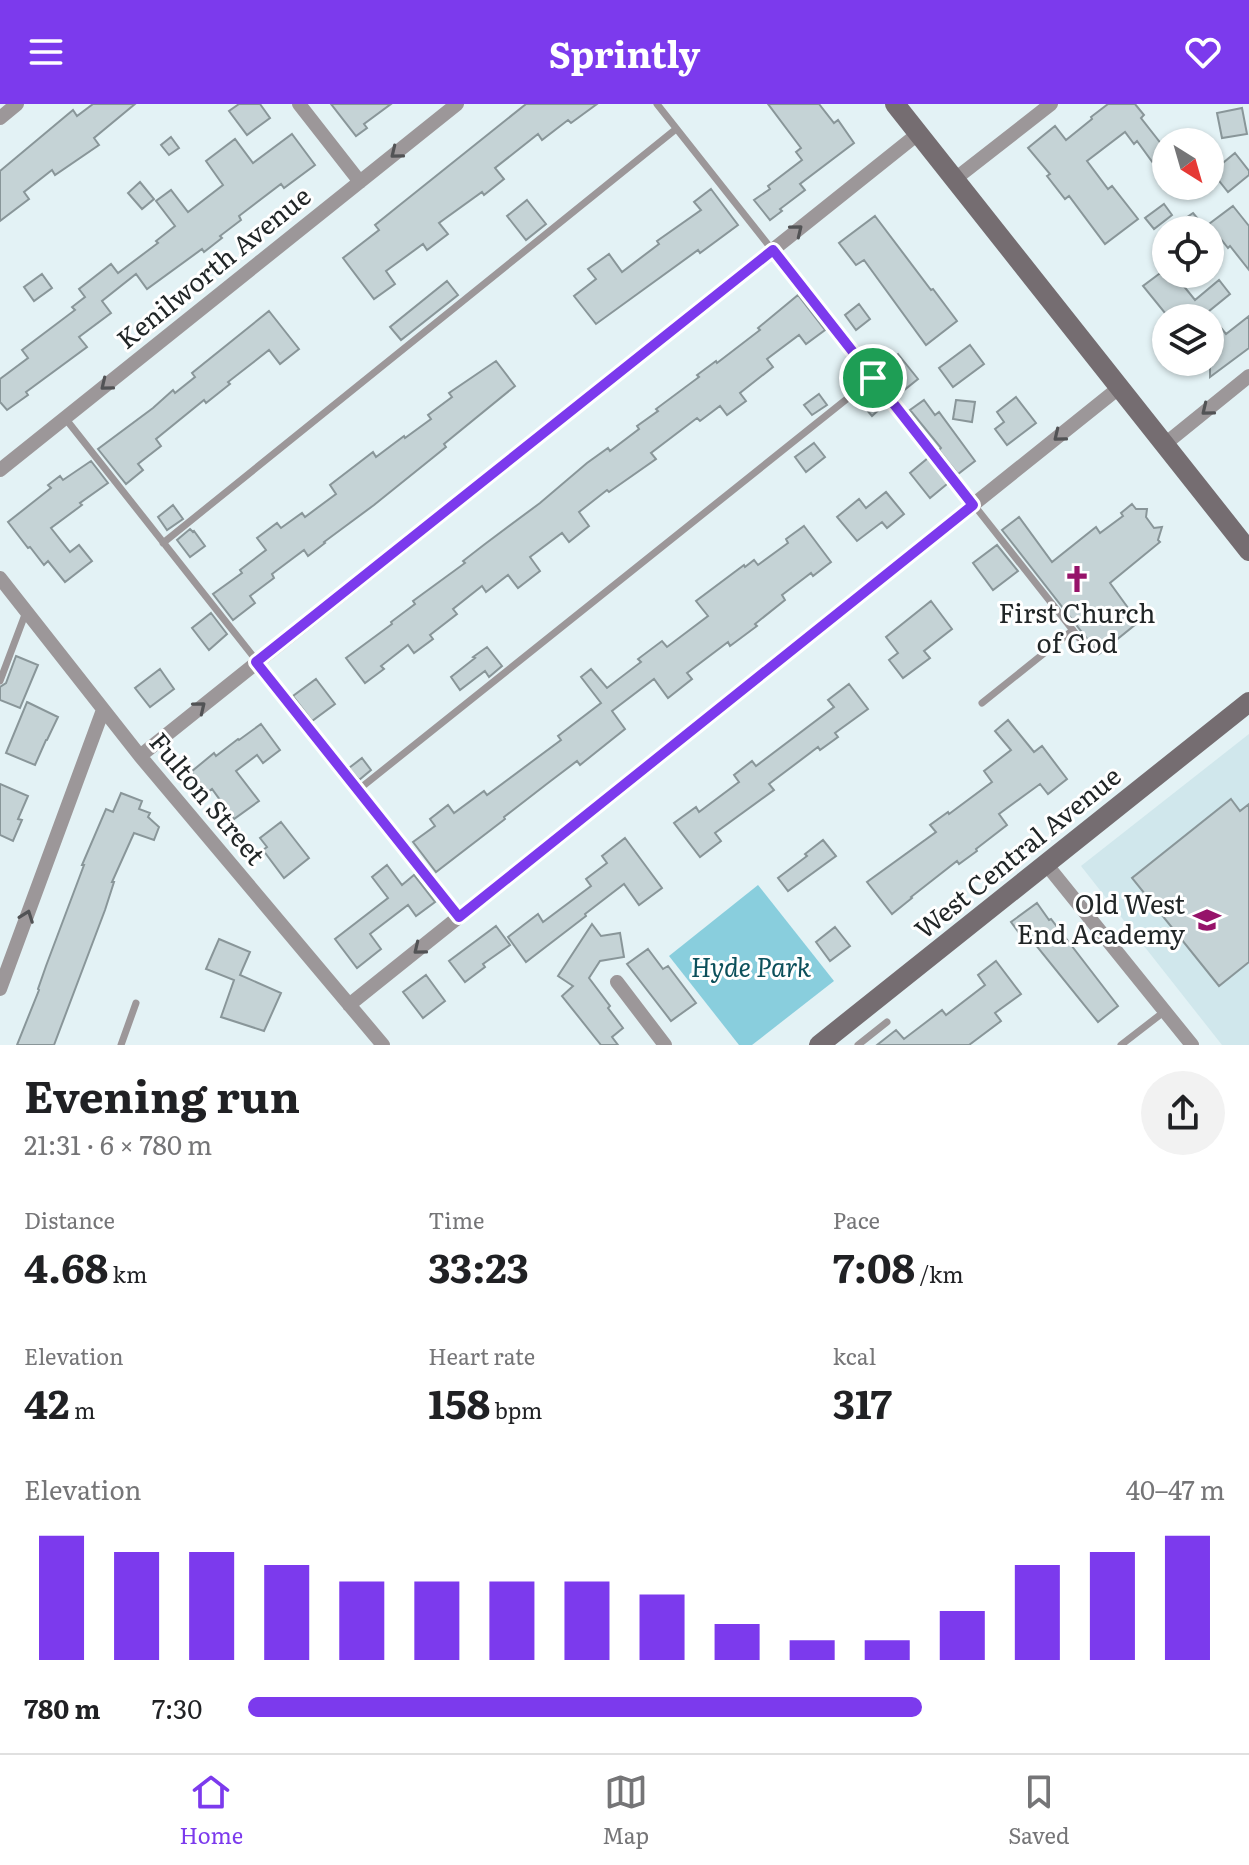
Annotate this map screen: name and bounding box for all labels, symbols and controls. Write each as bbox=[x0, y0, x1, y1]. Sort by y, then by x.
text: Sprintly bbox=[549, 26, 700, 79]
icon: menu bbox=[24, 30, 68, 74]
icon: heart bbox=[1181, 30, 1225, 74]
north arrow bbox=[1152, 128, 1224, 200]
map controls bbox=[1152, 128, 1224, 376]
one-way arrow bbox=[391, 143, 405, 158]
street label: Kenilworth Avenue bbox=[107, 175, 318, 357]
button: locate bbox=[1152, 216, 1224, 288]
one-way arrow bbox=[788, 226, 803, 240]
button: layers bbox=[1152, 304, 1224, 376]
pin bbox=[839, 344, 907, 412]
icon: arrive bbox=[851, 356, 895, 400]
one-way arrow bbox=[100, 376, 115, 390]
one-way arrow bbox=[1202, 400, 1216, 415]
one-way arrow bbox=[1054, 426, 1068, 441]
church icon: First Church of God bbox=[1062, 564, 1092, 594]
place label: First Church of God bbox=[998, 592, 1156, 661]
one-way arrow bbox=[191, 702, 205, 717]
street label: Fulton Street bbox=[142, 723, 276, 873]
street label: West Central Avenue bbox=[905, 755, 1128, 947]
place label: Old West End Academy bbox=[1017, 883, 1185, 952]
school or university icon: Old West End Academy bbox=[1192, 905, 1222, 935]
one-way arrow bbox=[17, 910, 34, 924]
one-way arrow bbox=[414, 939, 428, 954]
park label: Hyde Park bbox=[691, 946, 812, 985]
text: Evening run bbox=[24, 1061, 300, 1127]
button: share bbox=[1141, 1071, 1225, 1155]
text: 21:31 · 6 × 780 m bbox=[24, 1124, 212, 1163]
text: Distance bbox=[24, 1203, 115, 1236]
text: Time bbox=[428, 1203, 484, 1236]
text: Pace bbox=[833, 1203, 880, 1236]
text: 4.68 bbox=[24, 1236, 108, 1295]
text: 33:23 bbox=[428, 1236, 529, 1295]
text: 7:08 bbox=[833, 1236, 915, 1295]
text: km bbox=[108, 1257, 147, 1290]
text: /km bbox=[915, 1257, 964, 1290]
text: Elevation bbox=[24, 1339, 123, 1372]
text: Heart rate bbox=[428, 1339, 535, 1372]
text: kcal bbox=[833, 1339, 876, 1372]
text: 42 bbox=[24, 1372, 70, 1431]
text: 158 bbox=[428, 1372, 490, 1431]
text: 317 bbox=[833, 1372, 892, 1431]
text: m bbox=[70, 1393, 95, 1426]
text: bpm bbox=[490, 1393, 542, 1426]
text: Elevation bbox=[24, 1469, 142, 1508]
text: 40–47 m bbox=[1126, 1469, 1225, 1508]
text: 780 m bbox=[24, 1688, 101, 1727]
text: 7:30 bbox=[152, 1688, 202, 1727]
tab: Home bbox=[180, 1770, 243, 1851]
tab: Map bbox=[602, 1770, 649, 1851]
tab: Saved bbox=[1008, 1770, 1069, 1851]

